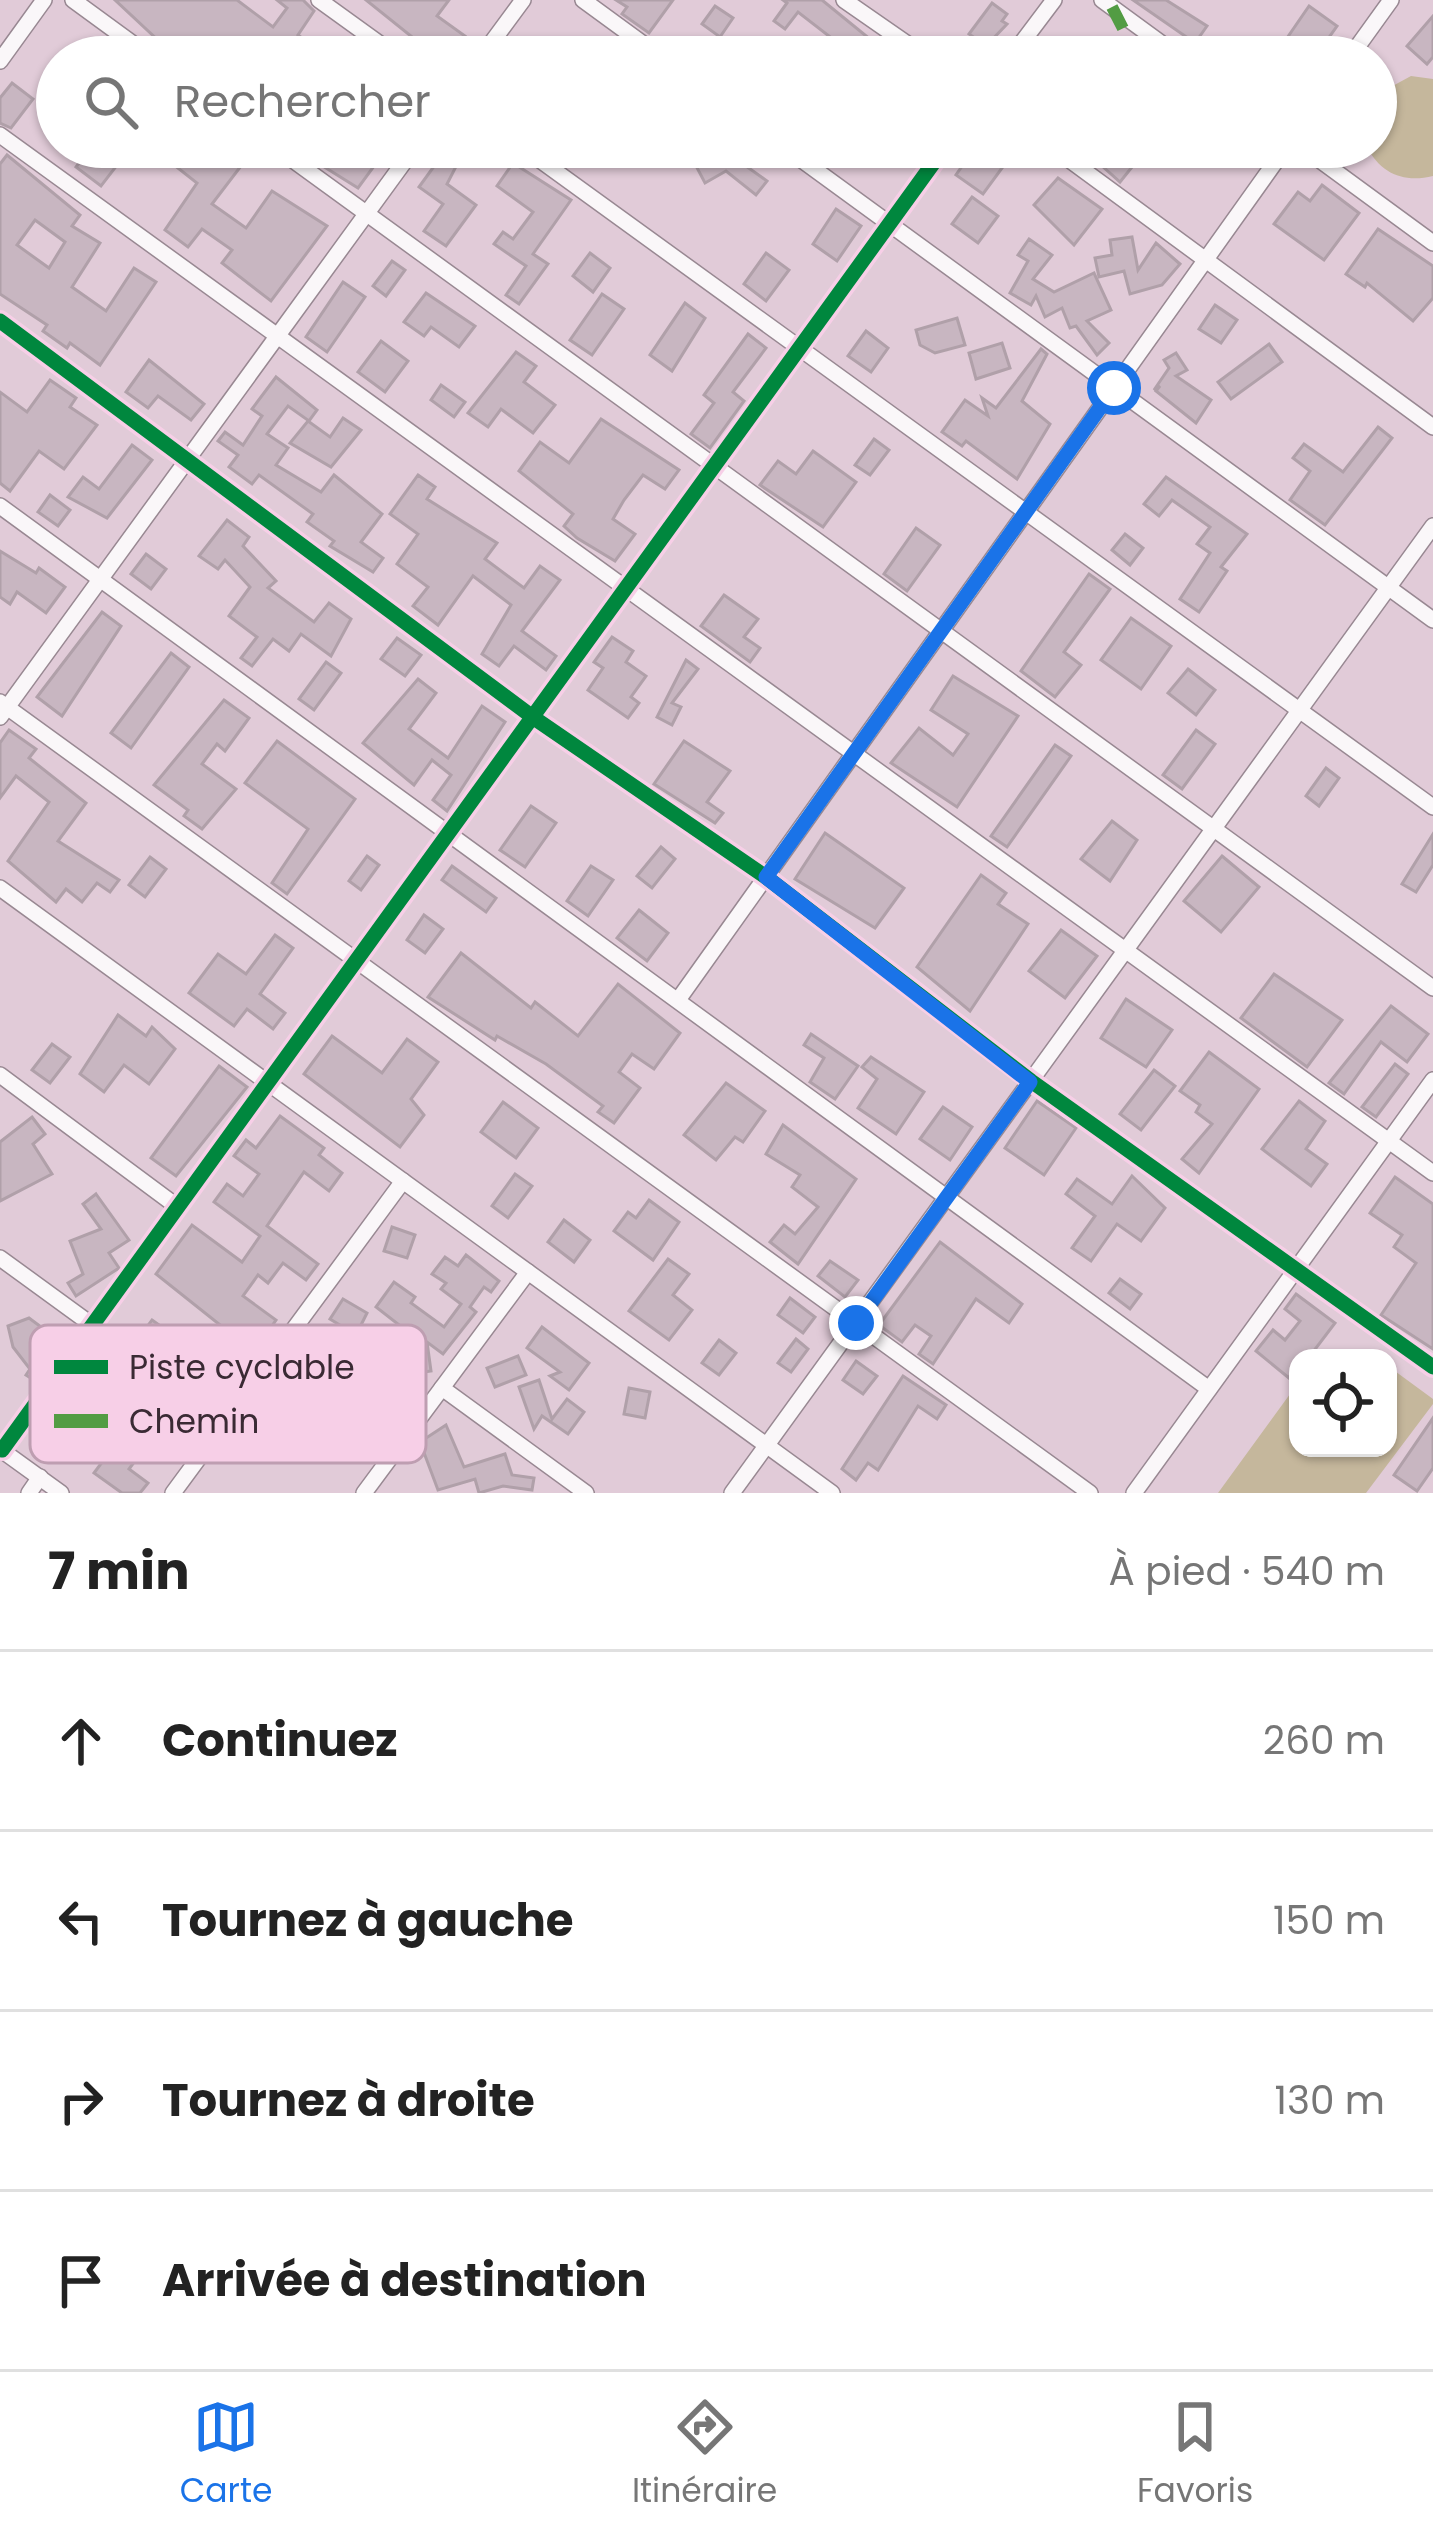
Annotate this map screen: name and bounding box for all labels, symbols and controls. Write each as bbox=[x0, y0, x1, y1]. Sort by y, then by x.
search box bbox=[36, 36, 1397, 168]
icon: search bbox=[78, 69, 144, 135]
text: Rechercher bbox=[174, 70, 431, 133]
route start bbox=[1087, 361, 1141, 415]
route end bbox=[829, 1296, 883, 1350]
legend bbox=[30, 1325, 426, 1463]
text: Piste cyclable bbox=[129, 1344, 355, 1391]
map controls bbox=[1289, 1349, 1397, 1457]
button: locate bbox=[1289, 1349, 1397, 1457]
text: Chemin bbox=[129, 1398, 259, 1445]
text: 7 min bbox=[48, 1535, 190, 1607]
text: À pied · 540 m bbox=[1109, 1544, 1385, 1599]
icon: ahead bbox=[48, 1708, 114, 1774]
text: Continuez bbox=[162, 1709, 398, 1772]
text: 260 m bbox=[1263, 1713, 1385, 1768]
icon: left bbox=[48, 1888, 114, 1954]
text: Tournez à gauche bbox=[162, 1889, 574, 1952]
text: 150 m bbox=[1273, 1893, 1385, 1948]
icon: right bbox=[48, 2068, 114, 2134]
text: Tournez à droite bbox=[162, 2069, 535, 2132]
text: 130 m bbox=[1274, 2073, 1385, 2128]
icon: arrive bbox=[48, 2248, 114, 2314]
text: Arrivée à destination bbox=[162, 2249, 647, 2312]
tab: Carte bbox=[180, 2394, 272, 2516]
tab: Itinéraire bbox=[632, 2394, 777, 2516]
tab: Favoris bbox=[1137, 2394, 1253, 2516]

